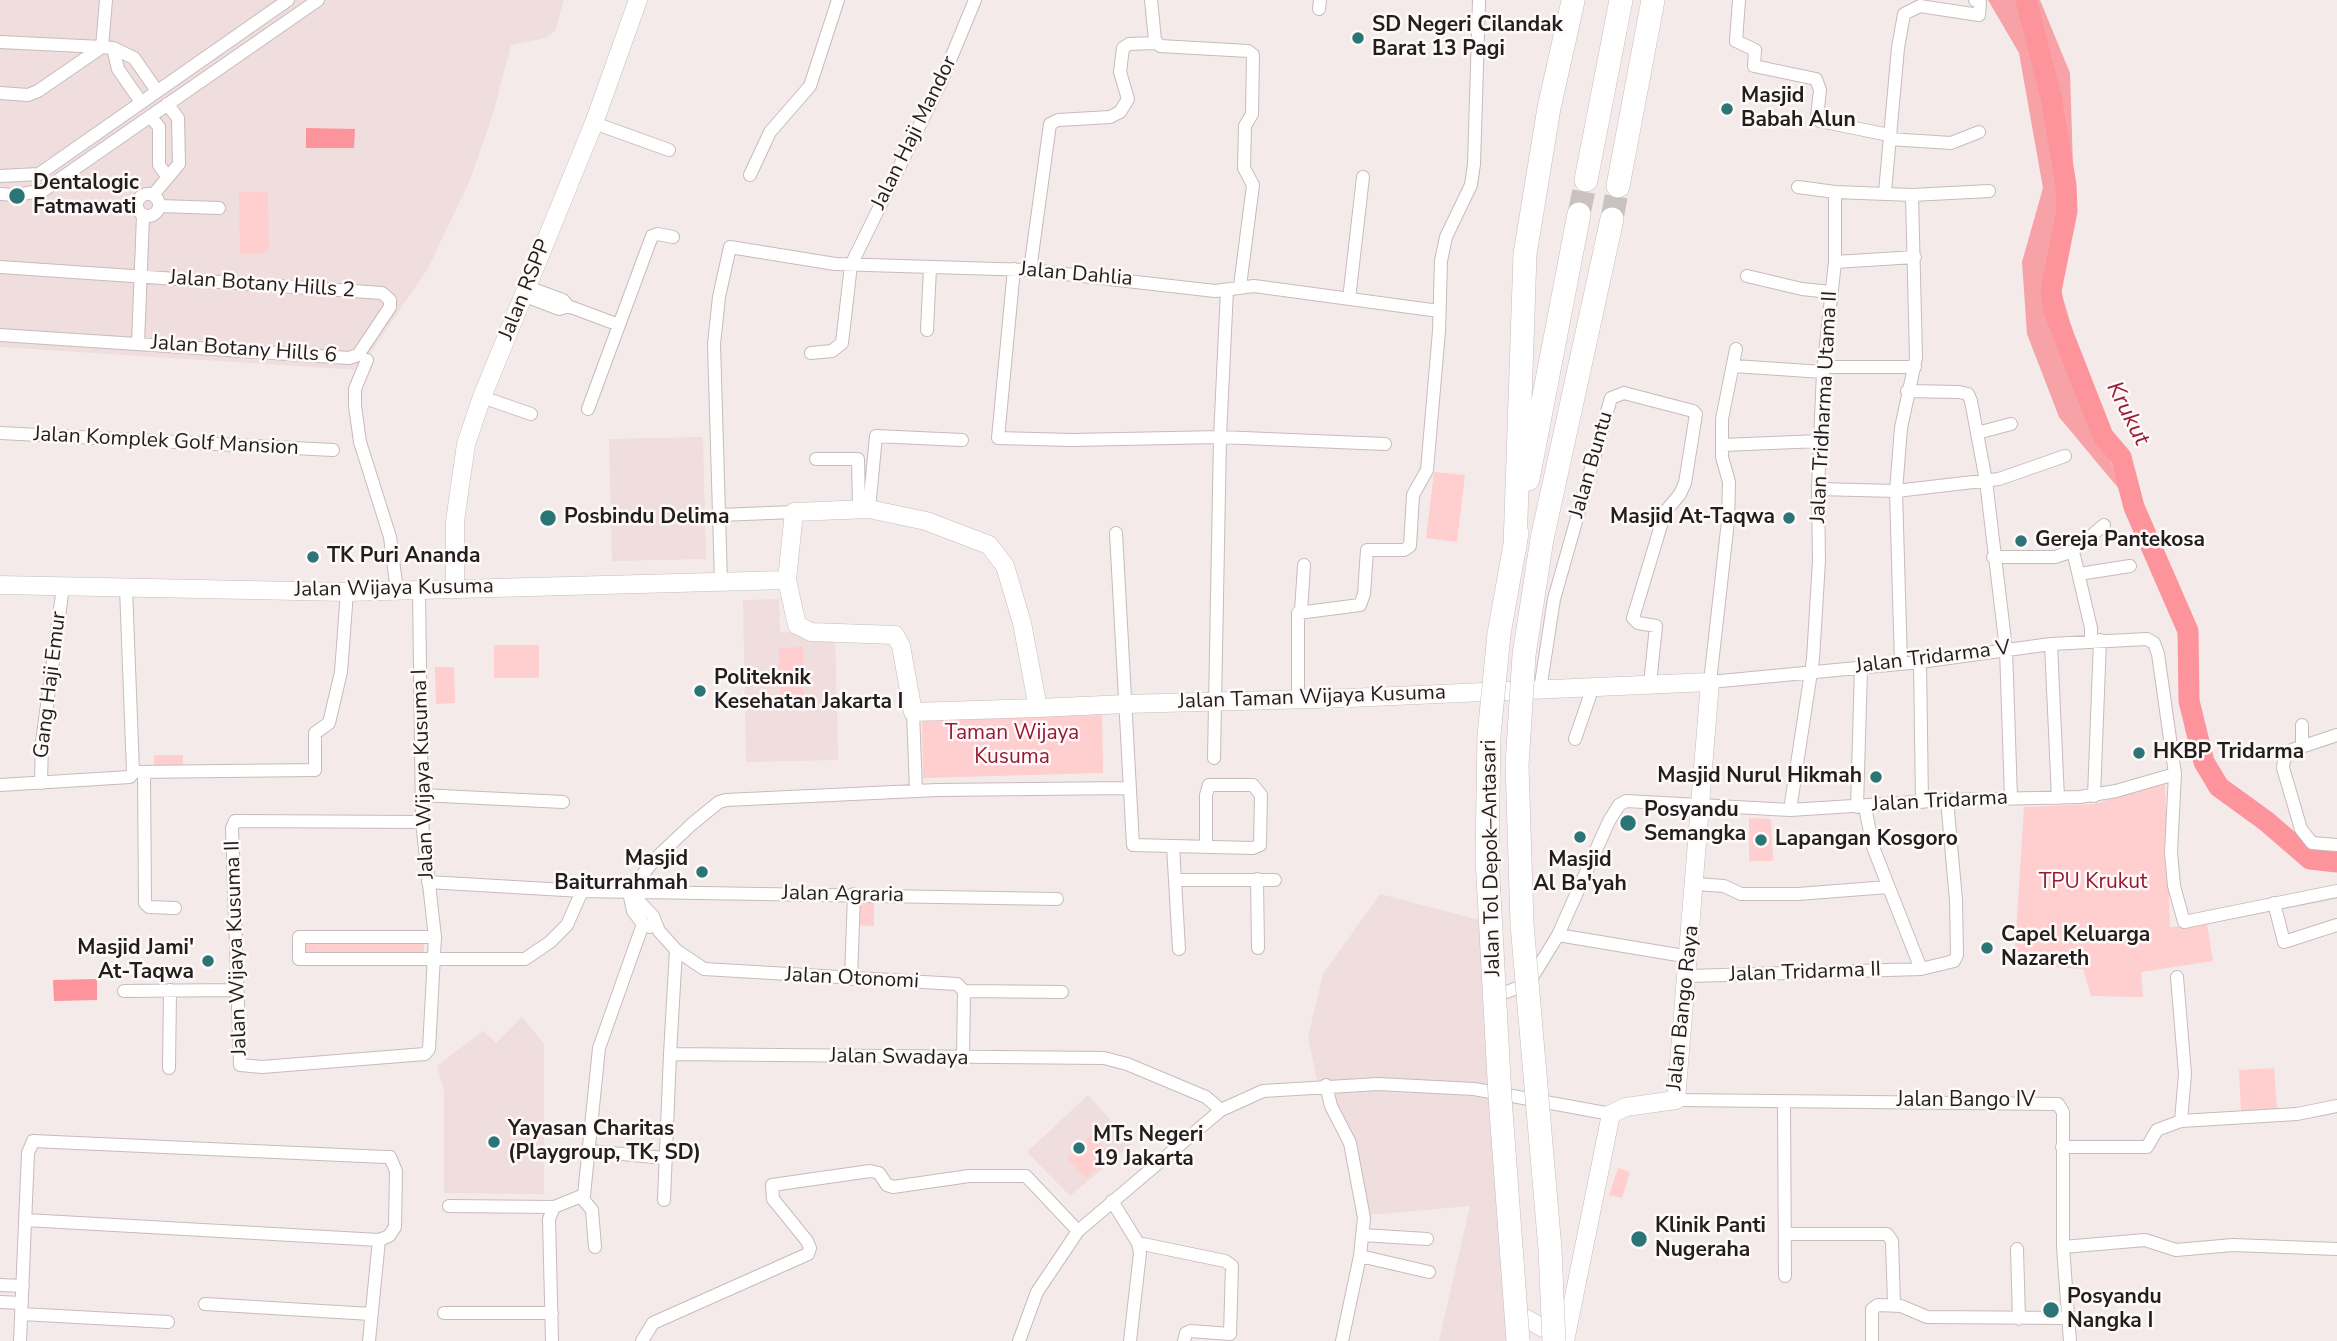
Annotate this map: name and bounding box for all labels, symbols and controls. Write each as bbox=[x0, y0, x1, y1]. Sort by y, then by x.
place label: SD Negeri Cilandak Barat 13 Pagi bbox=[1372, 13, 1563, 63]
marker: SD Negeri Cilandak Barat 13 Pagi bbox=[1350, 30, 1366, 46]
street label: Jalan Haji Mandor bbox=[867, 52, 963, 214]
place label: Masjid Babah Alun bbox=[1741, 84, 1856, 134]
marker: Masjid Babah Alun bbox=[1719, 101, 1735, 117]
place label: Dentalogic Fatmawati bbox=[33, 171, 139, 221]
marker: Dentalogic Fatmawati bbox=[7, 186, 27, 206]
street label: Jalan RSPP bbox=[494, 236, 558, 344]
street label: Jalan Dahlia bbox=[1018, 258, 1134, 292]
street label: Jalan Botany Hills 2 bbox=[168, 266, 356, 304]
street label: Jalan Tridharma Utama II bbox=[1806, 290, 1844, 524]
street label: Jalan Botany Hills 6 bbox=[150, 331, 338, 369]
water label: Krukut bbox=[2099, 377, 2155, 451]
street label: Jalan Buntu bbox=[1565, 409, 1619, 521]
street label: Jalan Komplek Golf Mansion bbox=[33, 422, 299, 462]
place label: Posbindu Delima bbox=[564, 505, 730, 531]
place label: Masjid At-Taqwa bbox=[1610, 505, 1775, 531]
marker: Posbindu Delima bbox=[538, 508, 558, 528]
marker: Masjid At-Taqwa bbox=[1781, 510, 1797, 526]
place label: Gereja Pantekosa bbox=[2035, 528, 2205, 554]
marker: Gereja Pantekosa bbox=[2013, 533, 2029, 549]
place label: TK Puri Ananda bbox=[327, 544, 480, 570]
marker: TK Puri Ananda bbox=[305, 549, 321, 565]
street label: Jalan Wijaya Kusuma bbox=[294, 575, 494, 603]
street label: Gang Haji Emur bbox=[29, 610, 73, 760]
street label: Jalan Tridarma V bbox=[1854, 636, 2012, 680]
place label: Politeknik Kesehatan Jakarta I bbox=[714, 666, 903, 716]
street label: Jalan Wijaya Kusuma I bbox=[408, 669, 440, 879]
street label: Jalan Taman Wijaya Kusuma bbox=[1178, 681, 1446, 715]
marker: Politeknik Kesehatan Jakarta I bbox=[692, 683, 708, 699]
park label: Taman Wijaya Kusuma bbox=[945, 721, 1079, 771]
street label: Jalan Tol Depok–Antasari bbox=[1477, 739, 1507, 977]
place label: HKBP Tridarma bbox=[2153, 740, 2304, 766]
marker: HKBP Tridarma bbox=[2131, 745, 2147, 761]
place label: Masjid Nurul Hikmah bbox=[1657, 764, 1862, 790]
marker: Masjid Nurul Hikmah bbox=[1868, 769, 1884, 785]
street label: Jalan Tridarma bbox=[1871, 786, 2009, 818]
place label: Posyandu Semangka bbox=[1644, 798, 1746, 848]
marker: Posyandu Semangka bbox=[1618, 813, 1638, 833]
place label: Lapangan Kosgoro bbox=[1775, 827, 1958, 853]
marker: Masjid Al Ba'yah bbox=[1572, 829, 1588, 845]
marker: Lapangan Kosgoro bbox=[1753, 832, 1769, 848]
street label: Jalan Wijaya Kusuma II bbox=[221, 840, 253, 1056]
place label: Masjid Baiturrahmah bbox=[554, 847, 688, 897]
place label: Masjid Al Ba'yah bbox=[1533, 848, 1627, 898]
marker: Masjid Baiturrahmah bbox=[694, 864, 710, 880]
park label: TPU Krukut bbox=[2039, 870, 2147, 896]
street label: Jalan Agraria bbox=[782, 881, 904, 909]
place label: Capel Keluarga Nazareth bbox=[2001, 923, 2150, 973]
street label: Jalan Bango Raya bbox=[1663, 924, 1705, 1092]
place label: Masjid Jami' At-Taqwa bbox=[77, 936, 194, 986]
marker: Capel Keluarga Nazareth bbox=[1979, 940, 1995, 956]
marker: Masjid Jami' At-Taqwa bbox=[200, 953, 216, 969]
street label: Jalan Tridarma II bbox=[1729, 958, 1881, 988]
street label: Jalan Otonomi bbox=[784, 963, 920, 995]
street label: Jalan Swadaya bbox=[829, 1044, 969, 1072]
street label: Jalan Bango IV bbox=[1896, 1088, 2036, 1114]
place label: Yayasan Charitas (Playgroup, TK, SD) bbox=[508, 1117, 701, 1167]
place label: MTs Negeri 19 Jakarta bbox=[1093, 1123, 1203, 1173]
marker: Yayasan Charitas (Playgroup, TK, SD) bbox=[486, 1134, 502, 1150]
marker: MTs Negeri 19 Jakarta bbox=[1071, 1140, 1087, 1156]
place label: Klinik Panti Nugeraha bbox=[1655, 1214, 1766, 1264]
marker: Klinik Panti Nugeraha bbox=[1629, 1229, 1649, 1249]
place label: Posyandu Nangka I bbox=[2067, 1285, 2162, 1335]
marker: Posyandu Nangka I bbox=[2041, 1300, 2061, 1320]

